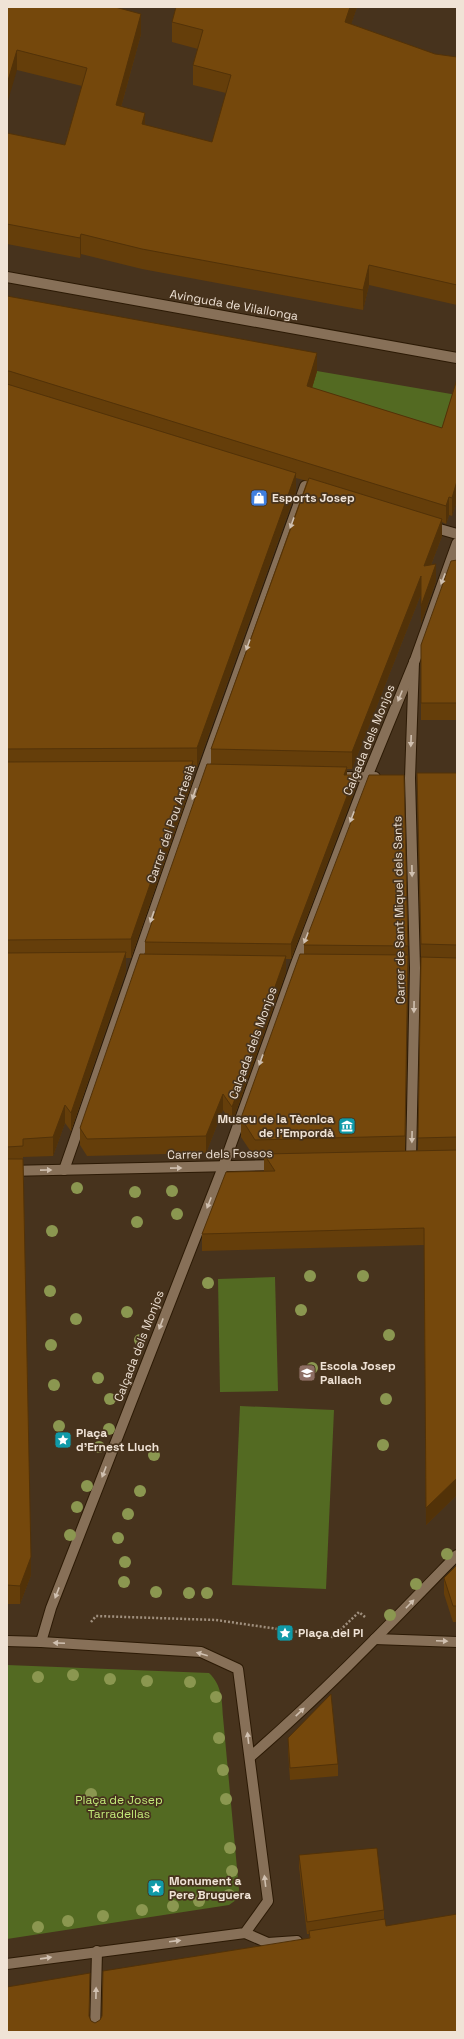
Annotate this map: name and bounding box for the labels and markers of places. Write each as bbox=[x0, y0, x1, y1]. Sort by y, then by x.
shop icon: Esports Josep bbox=[249, 488, 269, 508]
place label: Esports Josep bbox=[272, 490, 355, 506]
place label: Museu de la Tècnica de l'Empordà bbox=[217, 1111, 334, 1141]
museum icon: Museu de la Tècnica de l'Empordà bbox=[337, 1116, 357, 1136]
place label: Escola Josep Pallach bbox=[320, 1358, 396, 1388]
school or university icon: Escola Josep Pallach bbox=[297, 1363, 317, 1383]
place label: Plaça d'Ernest Lluch bbox=[76, 1425, 159, 1455]
place icon: Plaça d'Ernest Lluch bbox=[53, 1430, 73, 1450]
place icon: Plaça del Pi bbox=[275, 1623, 295, 1643]
place label: Plaça del Pi bbox=[298, 1625, 364, 1641]
place label: Monument a Pere Bruguera bbox=[169, 1873, 251, 1903]
place icon: Monument a Pere Bruguera bbox=[146, 1878, 166, 1898]

